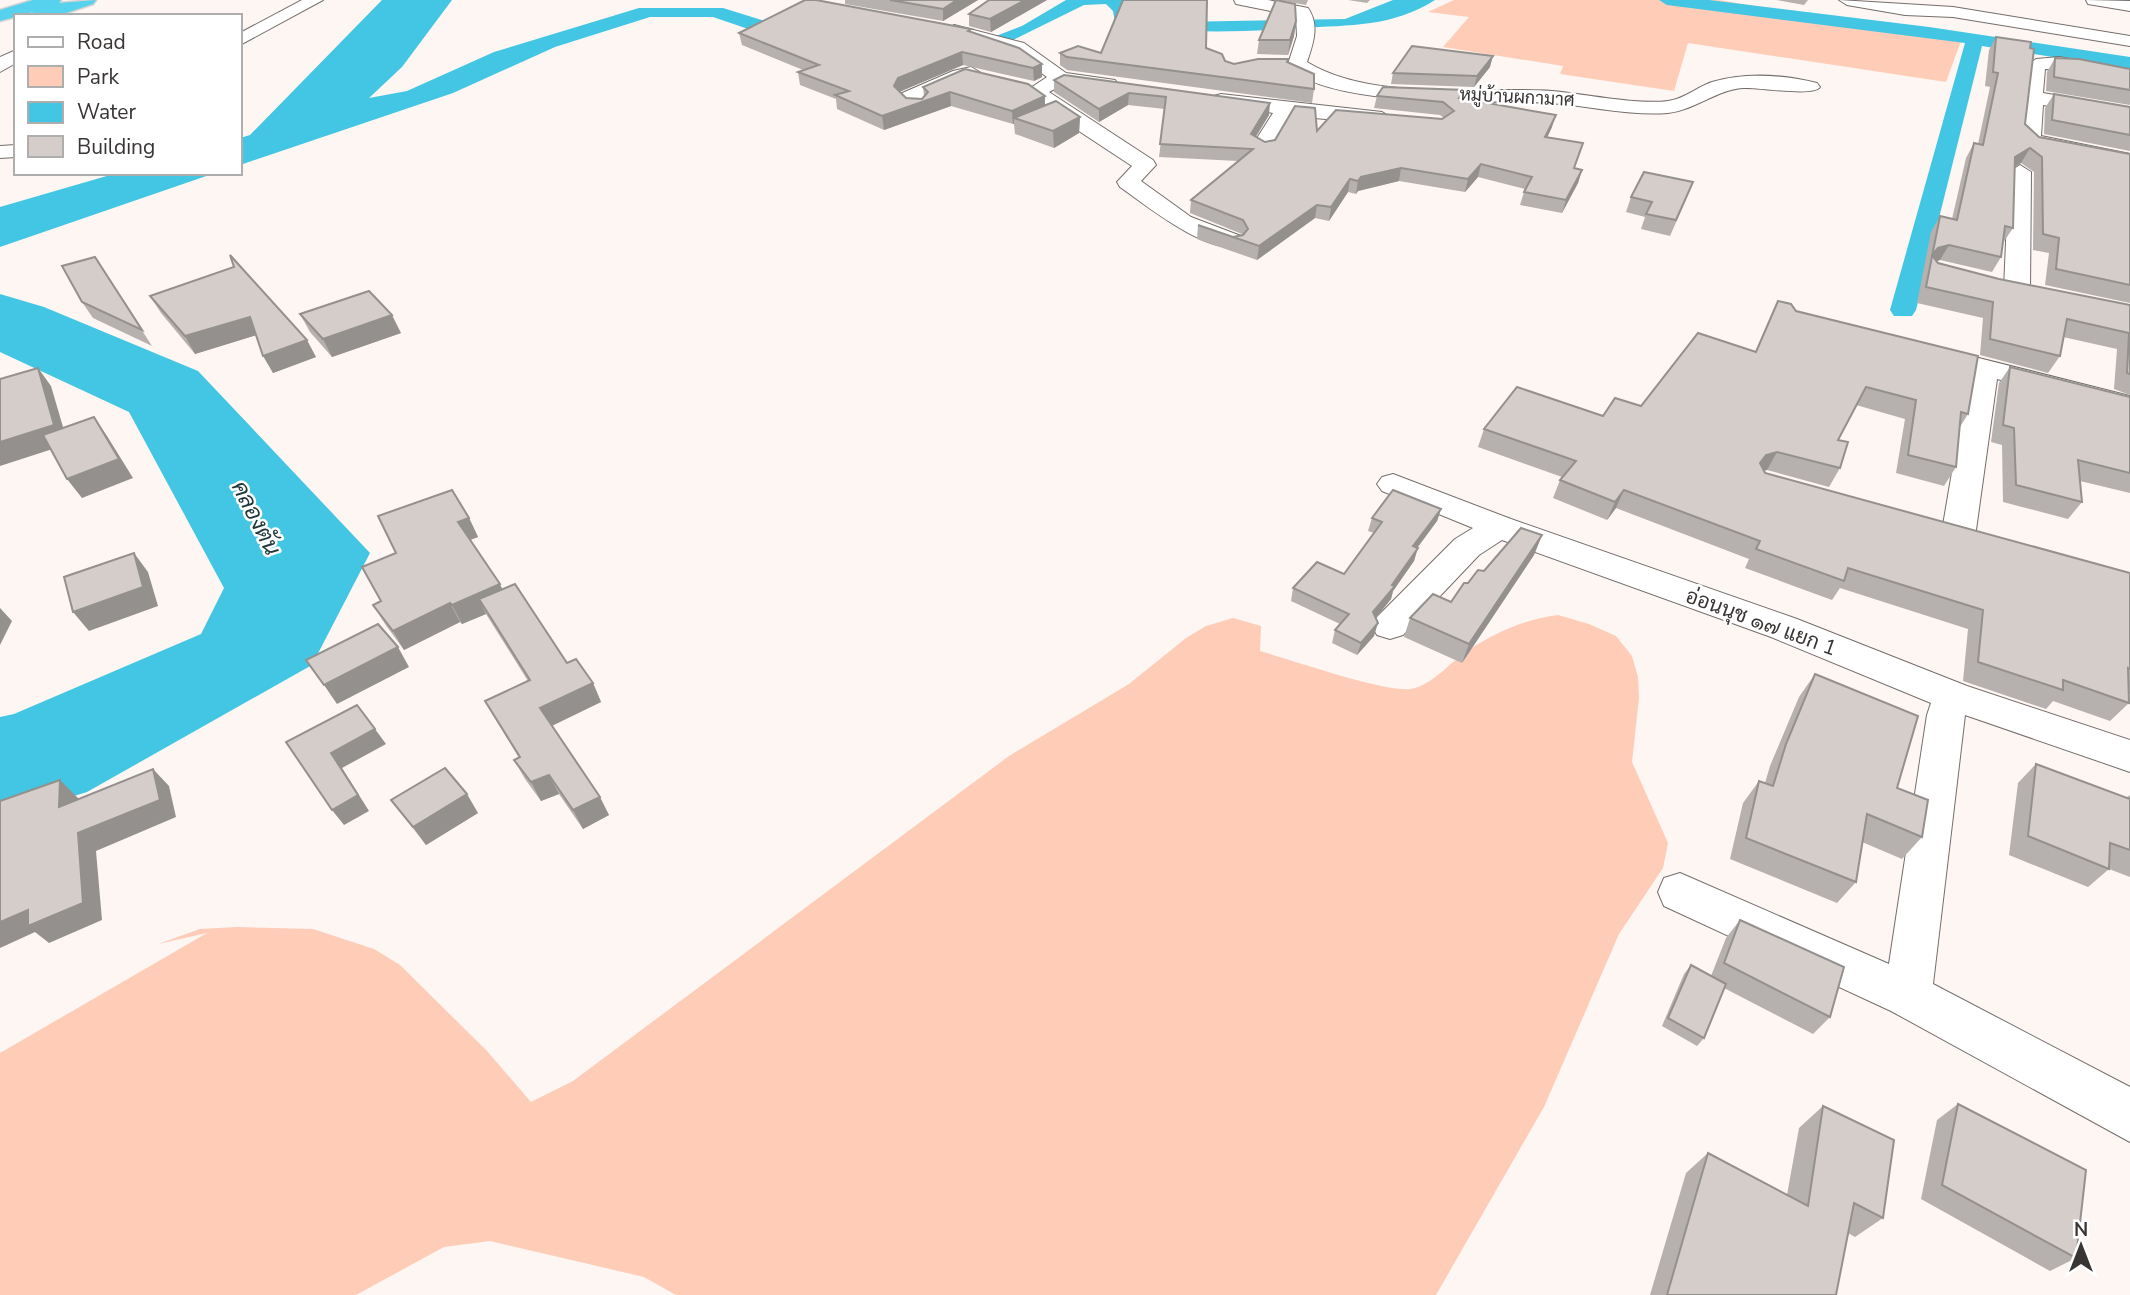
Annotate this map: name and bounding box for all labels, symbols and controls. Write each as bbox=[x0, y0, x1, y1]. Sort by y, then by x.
legend bbox=[14, 14, 242, 175]
text: Road bbox=[77, 28, 126, 56]
text: Park bbox=[77, 63, 119, 91]
street label: หมู่บ้านผกามาศ bbox=[1459, 82, 1575, 113]
text: Water bbox=[77, 98, 136, 126]
text: Building bbox=[77, 133, 155, 161]
water label: คลองตัน bbox=[224, 475, 288, 561]
street label: อ่อนนุช ๑๗ แยก 1 bbox=[1681, 582, 1841, 662]
north arrow bbox=[2046, 1211, 2116, 1281]
text: N bbox=[2074, 1217, 2088, 1243]

